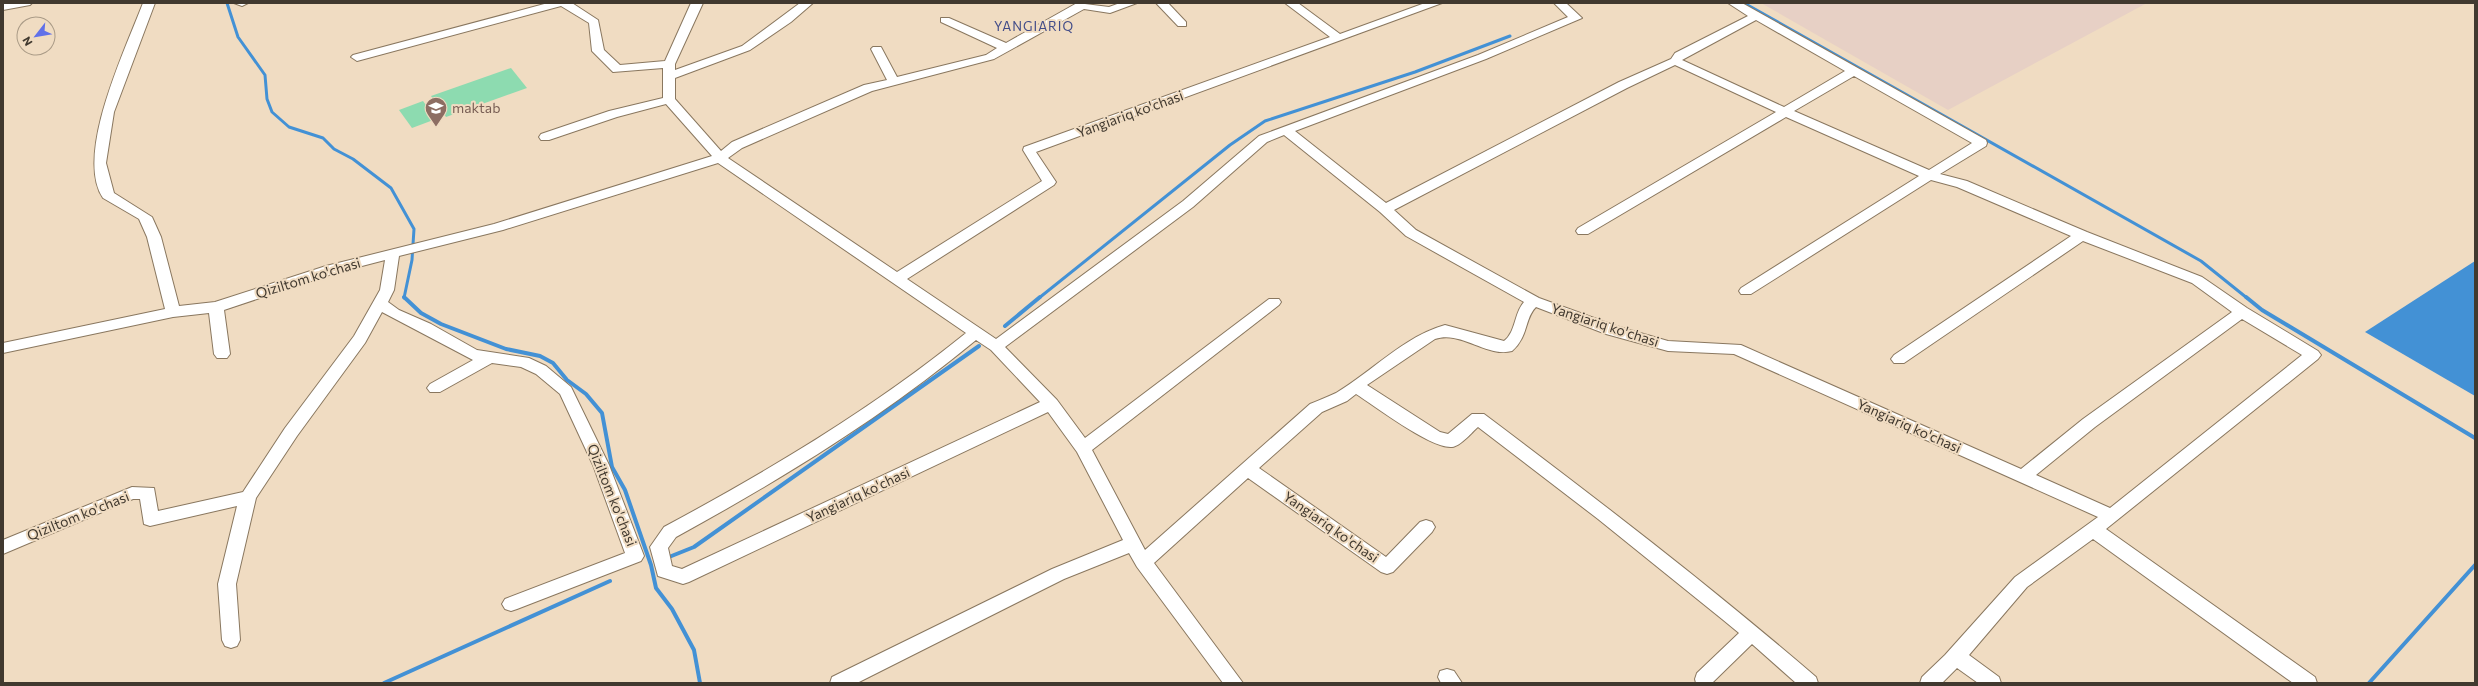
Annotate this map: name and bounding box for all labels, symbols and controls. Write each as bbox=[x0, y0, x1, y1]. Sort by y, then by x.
north arrow bbox=[16, 16, 56, 56]
district label: YANGIARIQ bbox=[994, 18, 1074, 34]
text: N bbox=[19, 35, 35, 48]
street label: Yangiariq ko'chasi bbox=[1074, 86, 1186, 141]
school or university icon: maktab bbox=[423, 95, 449, 128]
place label: maktab bbox=[452, 99, 500, 116]
street label: Qiziltom ko'chasi bbox=[253, 253, 362, 302]
street label: Yangiariq ko'chasi bbox=[1549, 299, 1661, 350]
street label: Yangiariq ko'chasi bbox=[1854, 395, 1964, 456]
street label: Qiziltom ko'chasi bbox=[584, 441, 641, 548]
street label: Yangiariq ko'chasi bbox=[803, 463, 912, 526]
street label: Qiziltom ko'chasi bbox=[24, 487, 131, 544]
street label: Yangiariq ko'chasi bbox=[1280, 487, 1382, 566]

